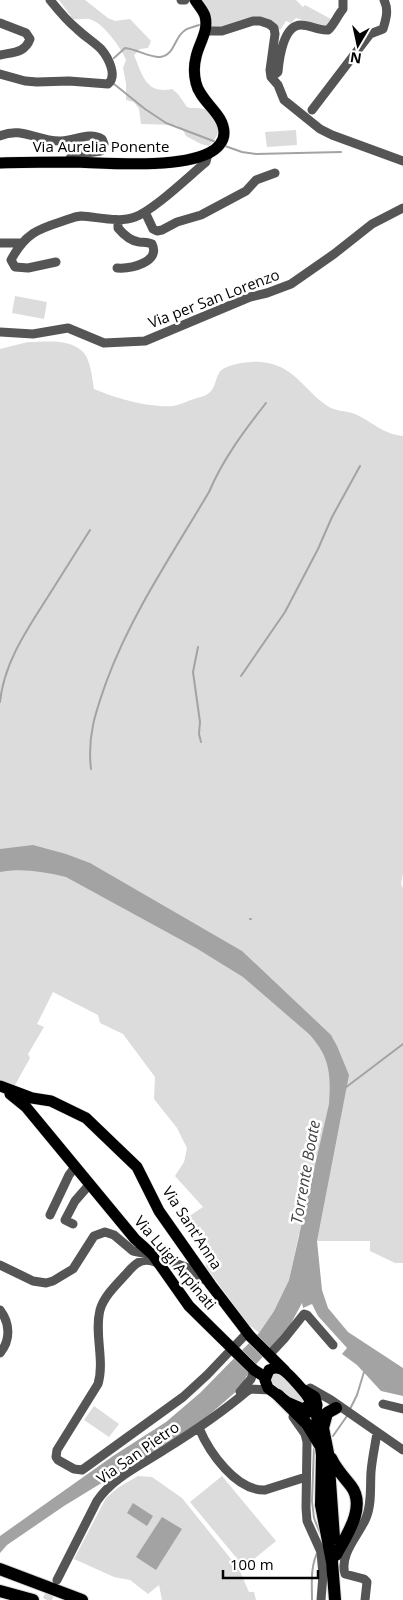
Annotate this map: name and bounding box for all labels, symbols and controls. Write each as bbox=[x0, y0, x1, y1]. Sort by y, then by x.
north arrow bbox=[333, 20, 383, 70]
text: N bbox=[349, 48, 363, 69]
street label: Via Aurelia Ponente bbox=[33, 136, 169, 156]
street label: Via per San Lorenzo bbox=[145, 264, 282, 332]
water label: Torrente Boate bbox=[285, 1118, 325, 1226]
street label: Via Sant'Anna bbox=[158, 1182, 227, 1273]
street label: Via Luigi Arpinati bbox=[131, 1211, 221, 1314]
street label: Via San Pietro bbox=[92, 1416, 183, 1488]
scale bar bbox=[223, 1548, 318, 1580]
text: 100 m bbox=[230, 1554, 274, 1574]

